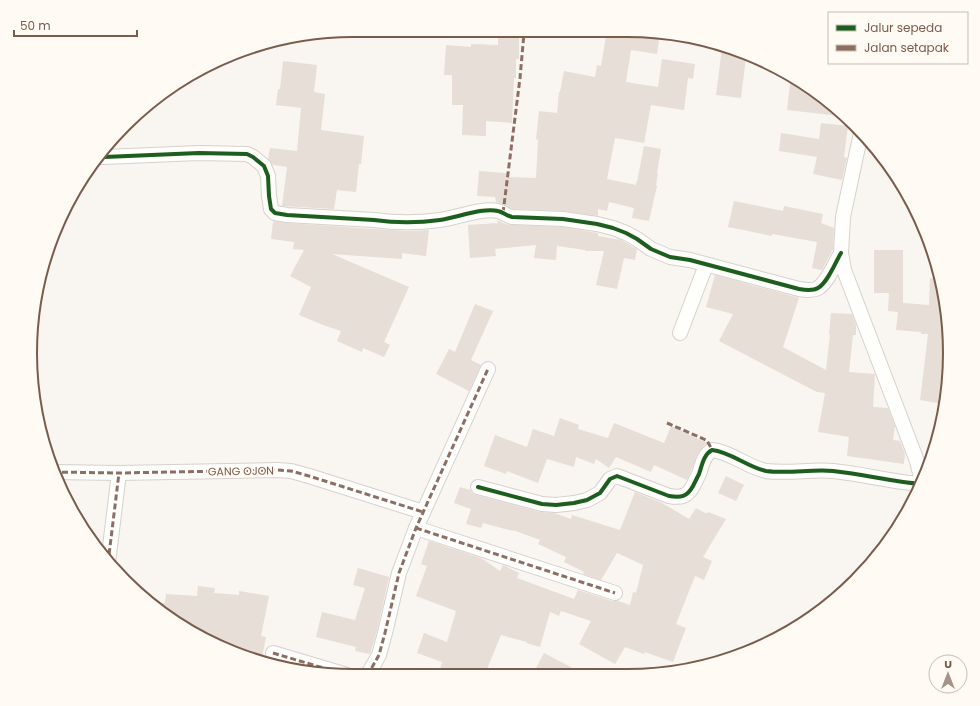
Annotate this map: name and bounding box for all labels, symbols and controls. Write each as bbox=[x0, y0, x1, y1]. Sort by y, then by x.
scale bar bbox=[14, 12, 137, 38]
legend bbox=[828, 12, 968, 64]
text: 50 m bbox=[20, 17, 51, 34]
text: Jalur sepeda bbox=[864, 19, 942, 36]
text: Jalan setapak bbox=[864, 39, 950, 56]
street label: GANG OJON bbox=[208, 462, 274, 480]
north arrow bbox=[928, 654, 968, 694]
text: U bbox=[944, 656, 952, 672]

